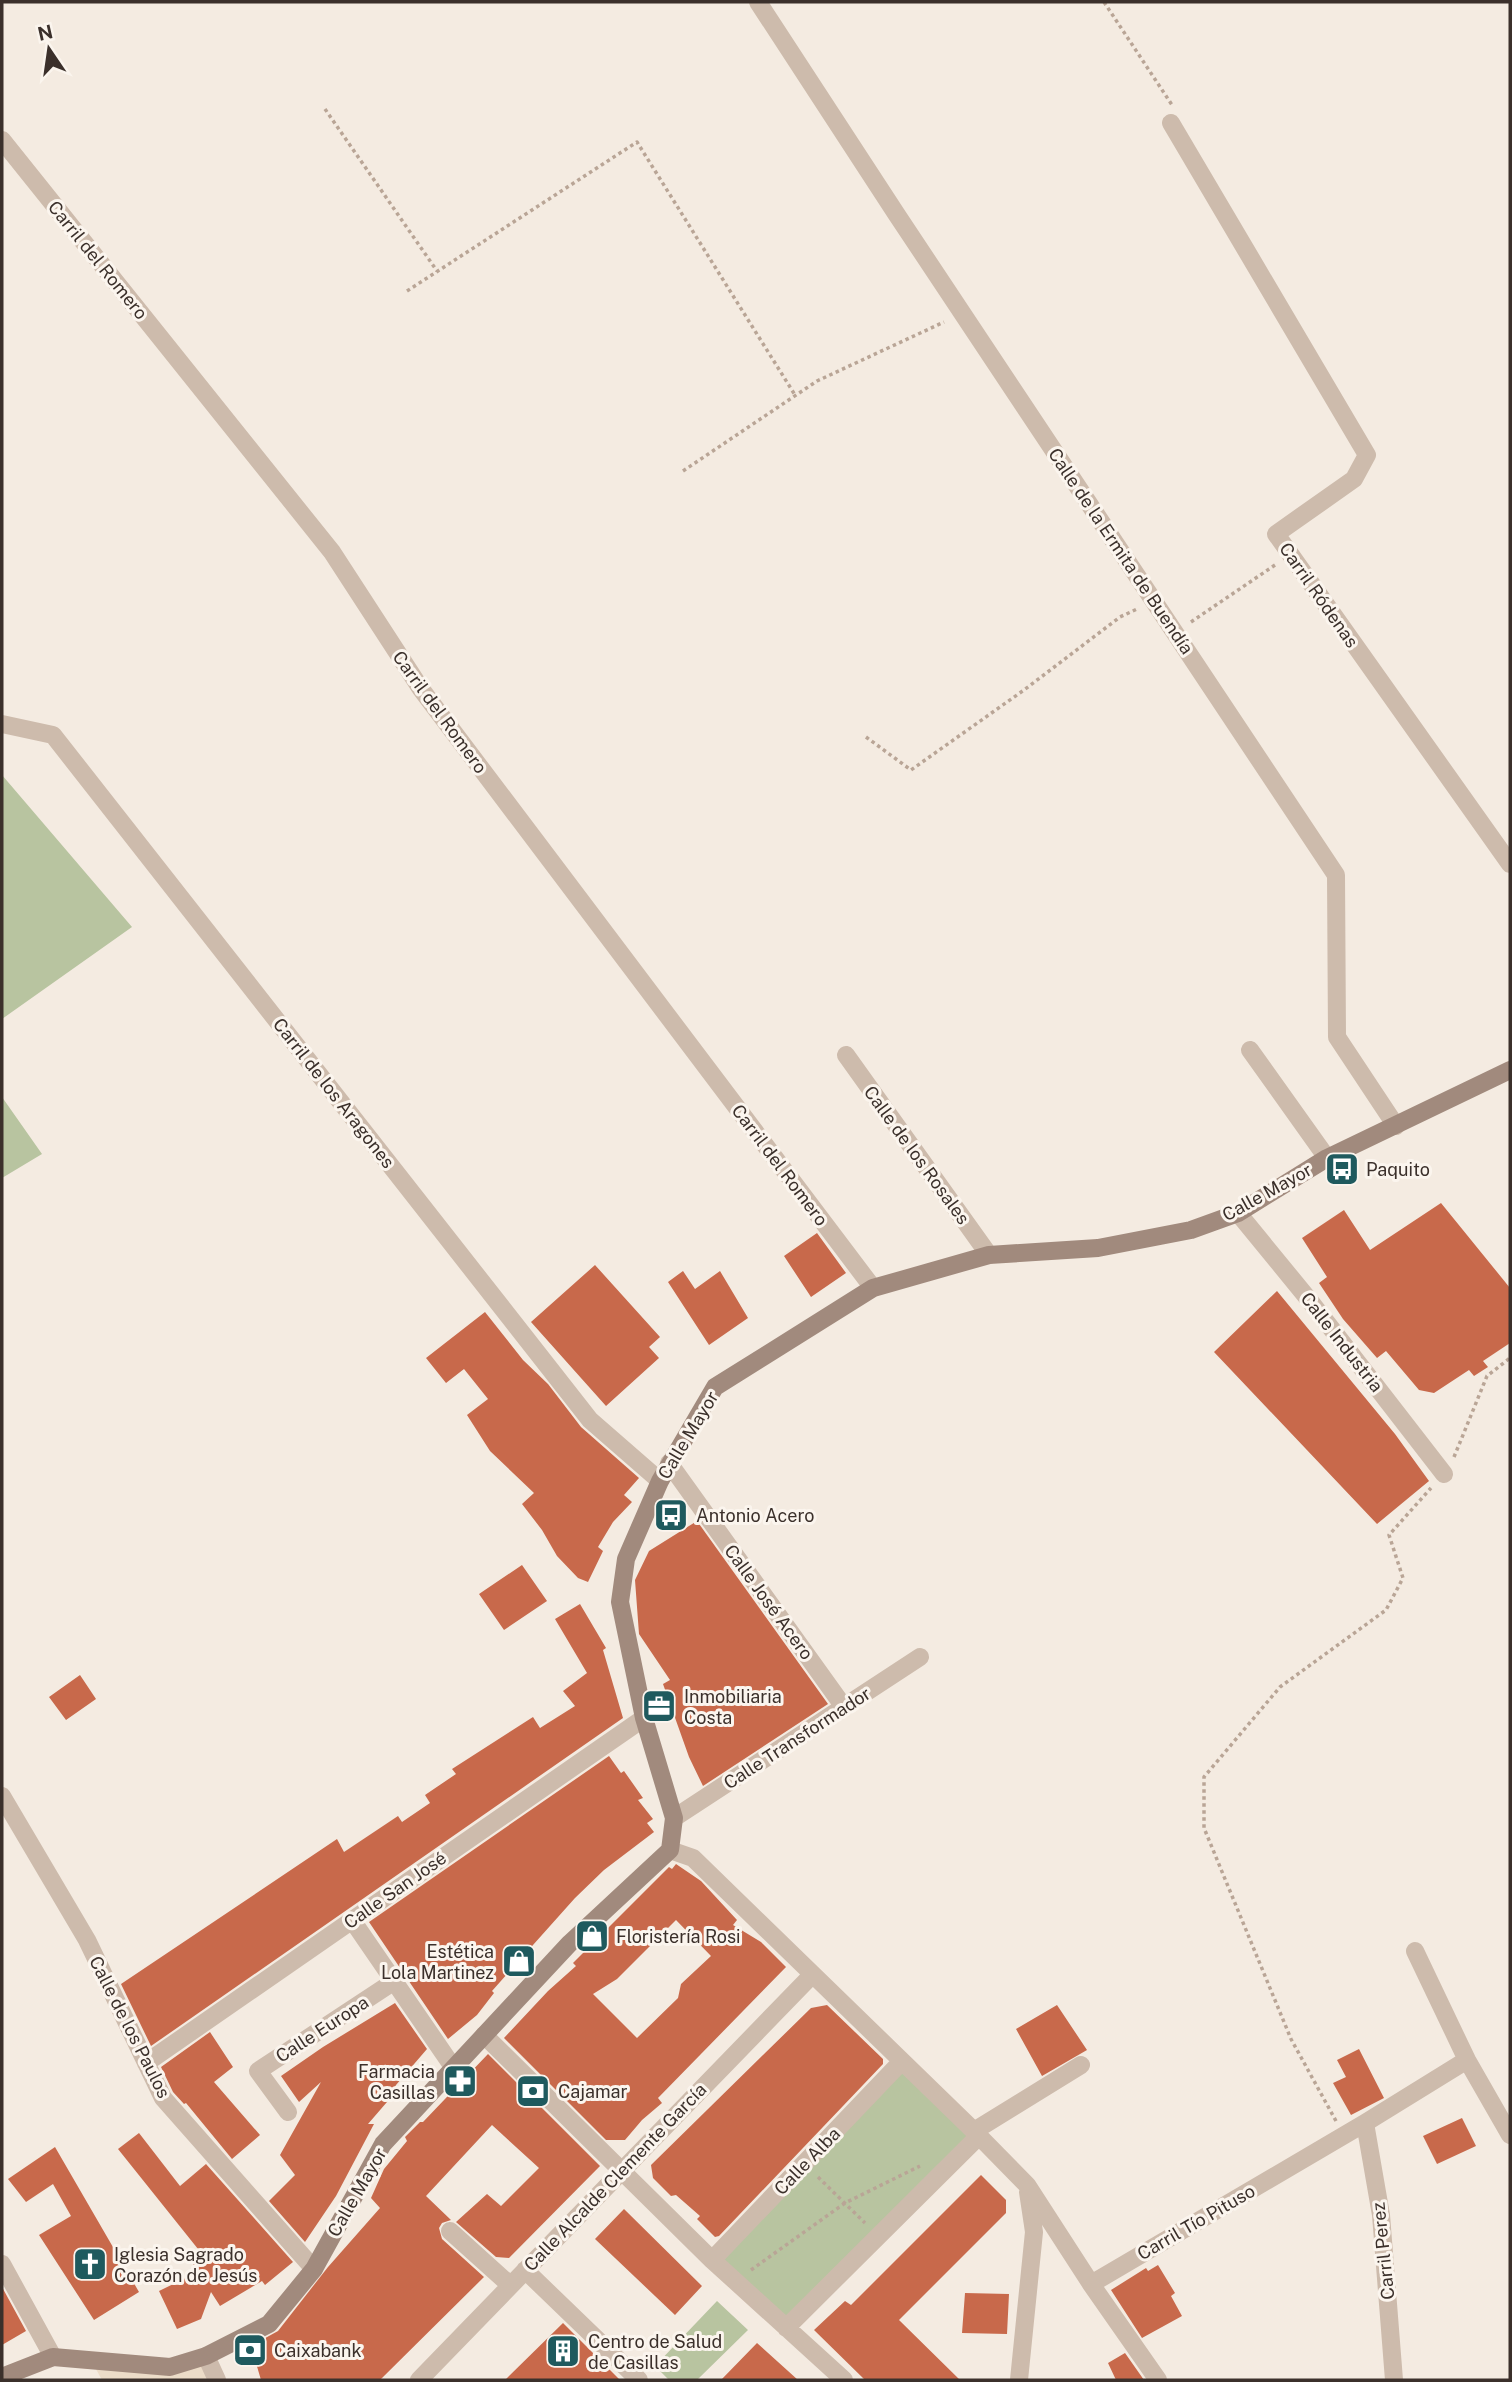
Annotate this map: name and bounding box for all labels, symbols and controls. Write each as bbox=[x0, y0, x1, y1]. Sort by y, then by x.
north arrow bbox=[14, 14, 84, 84]
text: N bbox=[35, 20, 55, 45]
street label: Carril del Romero bbox=[44, 197, 152, 323]
street label: Calle de la Ermita de Buendía bbox=[1044, 444, 1198, 658]
street label: Carril Ródenas bbox=[1275, 539, 1363, 651]
street label: Carril del Romero bbox=[389, 647, 491, 777]
street label: Carril de los Aragones bbox=[269, 1014, 399, 1172]
street label: Calle de los Rosales bbox=[860, 1082, 974, 1228]
street label: Carril del Romero bbox=[728, 1100, 832, 1230]
bus stop icon: Paquito bbox=[1323, 1150, 1361, 1188]
street label: Calle Mayor bbox=[1219, 1159, 1315, 1225]
place label: Paquito bbox=[1366, 1159, 1430, 1180]
street label: Calle Industria bbox=[1297, 1288, 1387, 1396]
street label: Calle Mayor bbox=[653, 1387, 723, 1483]
bus stop icon: Antonio Acero bbox=[652, 1496, 690, 1534]
place label: Antonio Acero bbox=[696, 1505, 815, 1526]
street label: Calle José Acero bbox=[720, 1540, 818, 1664]
street label: Calle Transformador bbox=[720, 1683, 874, 1793]
place label: Inmobiliaria Costa bbox=[684, 1686, 782, 1728]
office icon: Inmobiliaria Costa bbox=[640, 1687, 678, 1725]
street label: Calle San José bbox=[340, 1847, 450, 1933]
shop icon: Floristería Rosi bbox=[573, 1917, 611, 1955]
place label: Floristería Rosi bbox=[616, 1926, 741, 1947]
place label: Estética Lola Martinez bbox=[381, 1941, 494, 1983]
shop icon: Estética Lola Martinez bbox=[500, 1942, 538, 1980]
street label: Calle de los Paulos bbox=[85, 1953, 175, 2101]
street label: Calle Europa bbox=[272, 1991, 372, 2067]
place label: Farmacia Casillas bbox=[358, 2061, 435, 2103]
pharmacy icon: Farmacia Casillas bbox=[441, 2062, 479, 2100]
bank icon: Cajamar bbox=[514, 2072, 552, 2110]
street label: Calle Alcalde Clemente García bbox=[520, 2079, 710, 2275]
place label: Cajamar bbox=[558, 2081, 627, 2102]
street label: Calle Alba bbox=[770, 2123, 844, 2199]
street label: Calle Mayor bbox=[323, 2144, 391, 2240]
street label: Carril Tío Pituso bbox=[1134, 2180, 1258, 2264]
street label: Carril Perez bbox=[1367, 2201, 1399, 2301]
place label: Iglesia Sagrado Corazón de Jesús bbox=[114, 2244, 257, 2286]
church icon: Iglesia Sagrado Corazón de Jesús bbox=[71, 2245, 109, 2283]
bank icon: Caixabank bbox=[231, 2331, 269, 2369]
place label: Centro de Salud de Casillas bbox=[588, 2331, 722, 2373]
building icon: Centro de Salud de Casillas bbox=[544, 2332, 582, 2370]
place label: Caixabank bbox=[274, 2340, 362, 2361]

